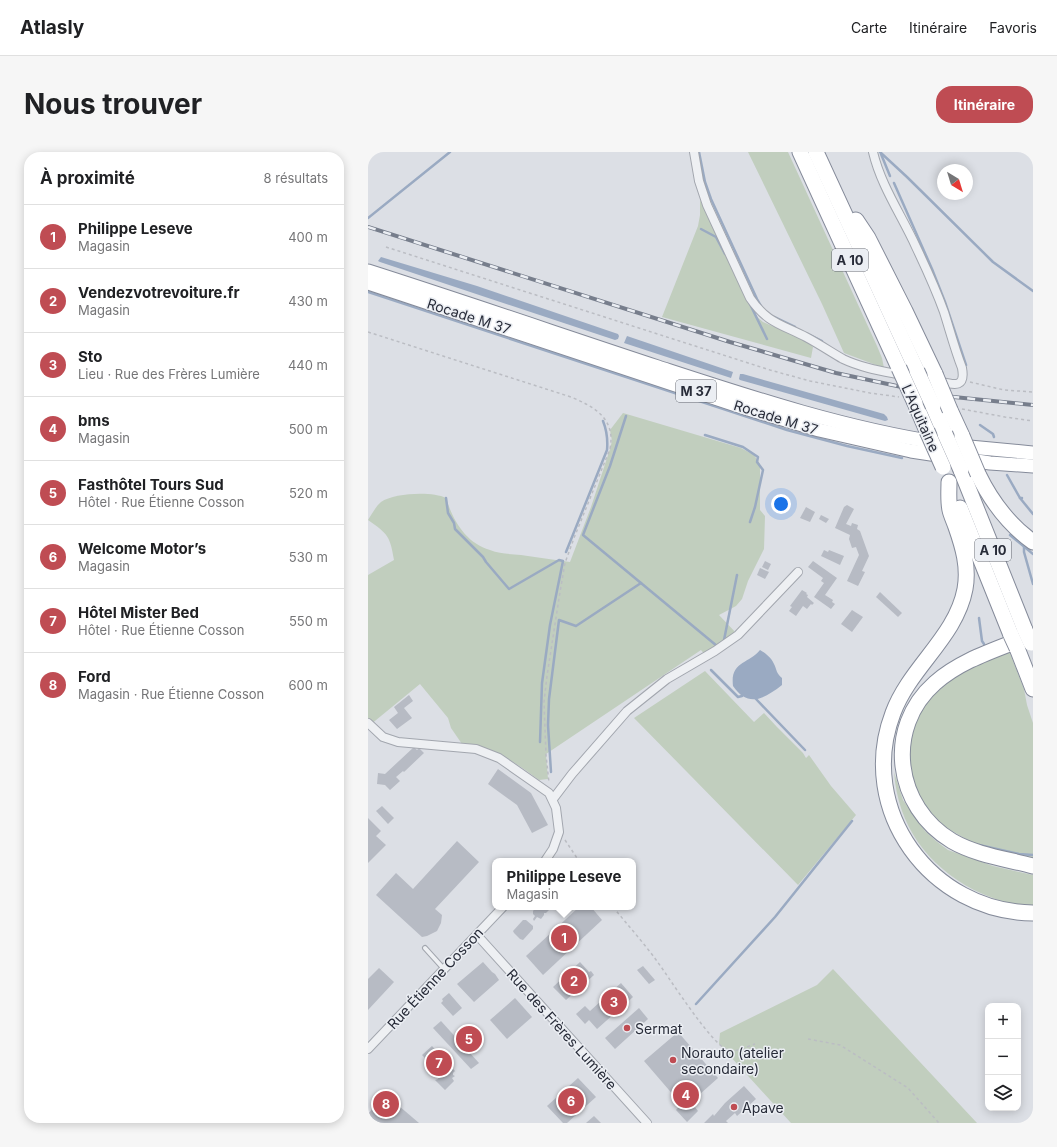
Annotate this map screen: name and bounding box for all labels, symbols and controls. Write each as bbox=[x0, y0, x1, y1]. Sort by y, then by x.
text: Atlasly bbox=[20, 16, 84, 39]
text: Carte bbox=[851, 19, 887, 36]
text: Itinéraire bbox=[909, 19, 967, 36]
text: Favoris bbox=[989, 19, 1037, 36]
button: Itinéraire bbox=[936, 86, 1033, 123]
text: Nous trouver bbox=[24, 87, 202, 121]
north arrow bbox=[937, 164, 973, 200]
text: À proximité bbox=[40, 168, 135, 188]
text: 8 résultats bbox=[264, 170, 328, 186]
text: Philippe Leseve bbox=[78, 219, 193, 238]
text: 1 bbox=[50, 229, 56, 245]
text: 400 m bbox=[288, 229, 328, 245]
text: Magasin bbox=[78, 238, 130, 254]
road number: A 10 bbox=[832, 249, 868, 271]
text: Vendezvotrevoiture.fr bbox=[78, 283, 240, 302]
text: 2 bbox=[49, 293, 57, 309]
text: 430 m bbox=[288, 293, 328, 309]
street label: Rocade M 37 bbox=[425, 294, 513, 338]
text: Magasin bbox=[78, 302, 130, 318]
text: Sto bbox=[78, 347, 102, 366]
text: 3 bbox=[49, 357, 57, 373]
text: 440 m bbox=[288, 357, 328, 373]
text: Lieu · Rue des Frères Lumière bbox=[78, 366, 260, 382]
road number: M 37 bbox=[676, 380, 716, 402]
street label: L'Aquitaine bbox=[899, 382, 943, 454]
street label: Rocade M 37 bbox=[732, 396, 820, 438]
text: bms bbox=[78, 411, 110, 430]
text: 4 bbox=[49, 421, 57, 437]
text: 500 m bbox=[289, 421, 328, 437]
text: Magasin bbox=[78, 430, 130, 446]
text: Fasthôtel Tours Sud bbox=[78, 475, 224, 494]
text: 5 bbox=[49, 485, 57, 501]
text: 520 m bbox=[289, 485, 328, 501]
text: Hôtel · Rue Étienne Cosson bbox=[78, 494, 245, 510]
your location bbox=[771, 494, 791, 514]
text: Welcome Motor’s bbox=[78, 539, 206, 558]
road number: A 10 bbox=[975, 539, 1011, 561]
text: 6 bbox=[49, 549, 57, 565]
text: 530 m bbox=[289, 549, 328, 565]
text: Magasin bbox=[78, 558, 130, 574]
text: Hôtel Mister Bed bbox=[78, 603, 199, 622]
text: 7 bbox=[49, 613, 57, 629]
text: 550 m bbox=[289, 613, 328, 629]
text: Hôtel · Rue Étienne Cosson bbox=[78, 622, 245, 638]
text: Ford bbox=[78, 667, 111, 686]
text: 8 bbox=[49, 677, 57, 693]
text: 600 m bbox=[288, 677, 328, 693]
text: Magasin · Rue Étienne Cosson bbox=[78, 686, 264, 702]
popup bbox=[492, 858, 636, 910]
text: Philippe Leseve bbox=[507, 867, 621, 886]
text: Magasin bbox=[507, 886, 559, 902]
pin: 1 bbox=[551, 923, 577, 953]
street label: Rue Étienne Cosson bbox=[384, 924, 486, 1032]
street label: Rue des Frères Lumière bbox=[503, 965, 621, 1093]
pin: 2 bbox=[561, 966, 587, 996]
pin: 3 bbox=[601, 987, 627, 1017]
map controls bbox=[985, 1003, 1021, 1111]
button: + bbox=[985, 1003, 1021, 1039]
place label: Sermat bbox=[635, 1020, 683, 1037]
marker: Sermat bbox=[622, 1023, 632, 1033]
pin: 5 bbox=[456, 1024, 482, 1054]
button: − bbox=[985, 1039, 1021, 1075]
place label: Norauto (atelier secondaire) bbox=[681, 1044, 784, 1077]
pin: 7 bbox=[426, 1048, 452, 1078]
marker: Norauto (atelier secondaire) bbox=[668, 1055, 678, 1065]
button: layers bbox=[985, 1075, 1021, 1111]
pin: 4 bbox=[673, 1080, 699, 1110]
pin: 6 bbox=[558, 1086, 584, 1116]
pin: 8 bbox=[373, 1089, 399, 1119]
place label: Apave bbox=[742, 1099, 784, 1116]
marker: Apave bbox=[729, 1102, 739, 1112]

